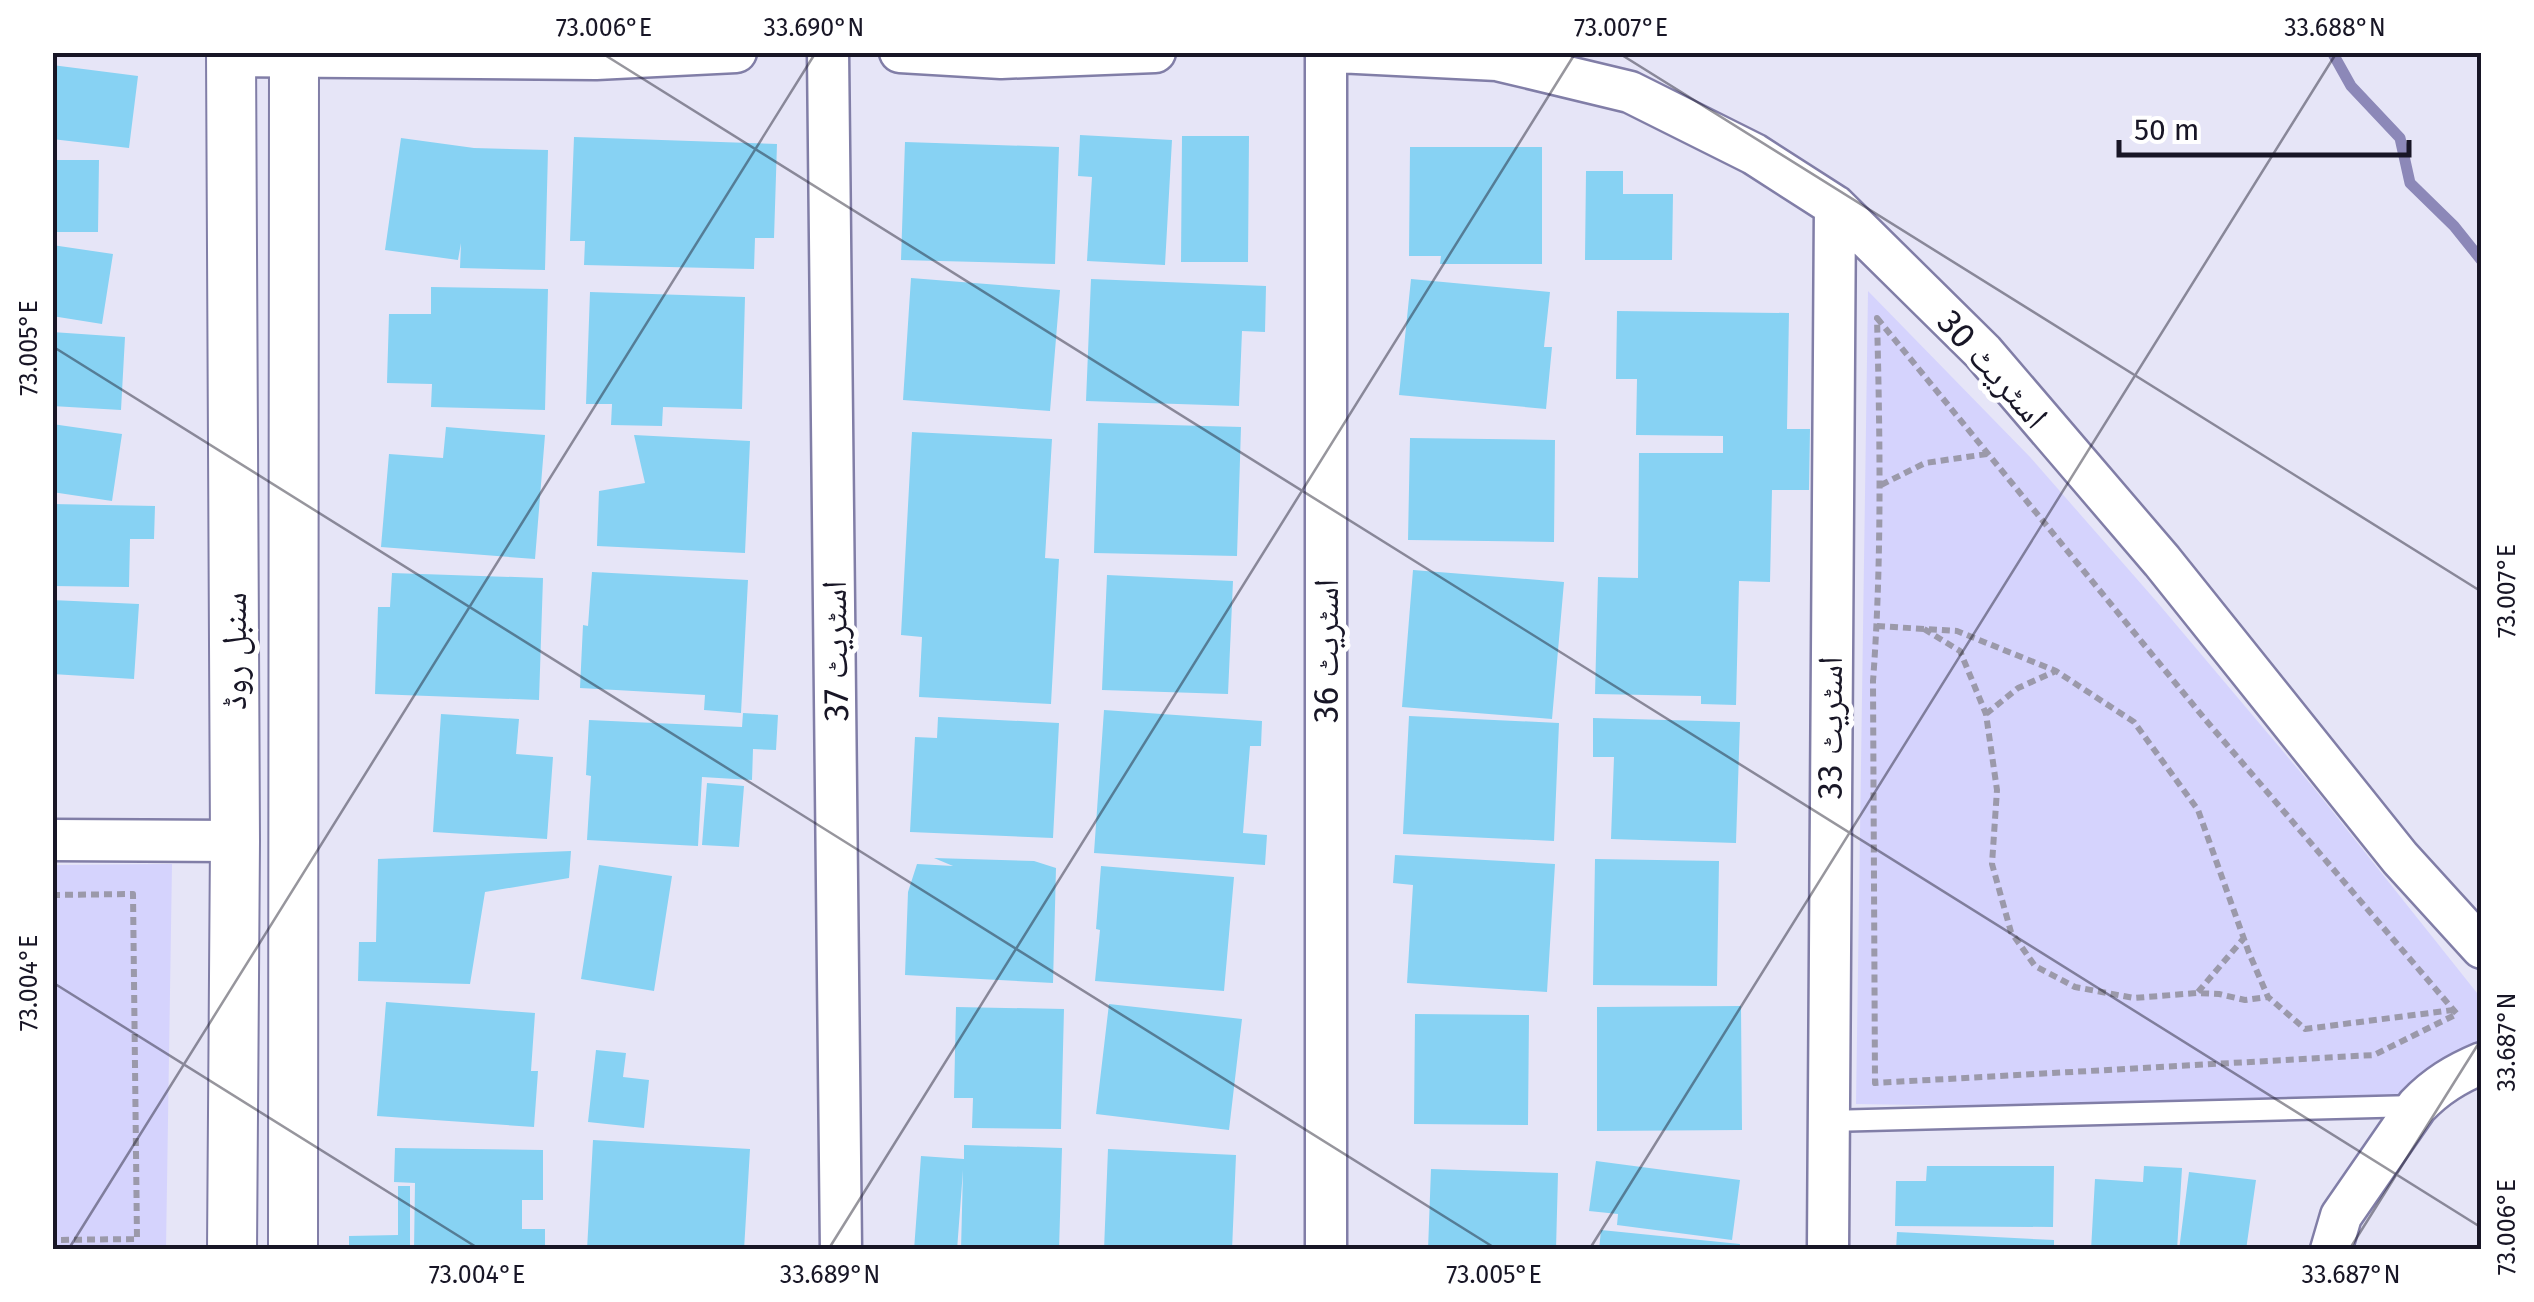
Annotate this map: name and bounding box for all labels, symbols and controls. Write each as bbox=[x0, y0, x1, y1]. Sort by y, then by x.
text: 73.006°E bbox=[556, 13, 652, 43]
text: 33.690°N bbox=[764, 13, 864, 43]
text: 73.007°E bbox=[1574, 13, 1668, 43]
text: 33.688°N bbox=[2284, 13, 2386, 43]
scale bar bbox=[2119, 95, 2409, 157]
text: 50 m bbox=[2134, 112, 2199, 148]
text: 73.005°E bbox=[14, 300, 44, 396]
street label: اسٹریٹ 30 bbox=[1929, 301, 2057, 437]
text: 73.007°E bbox=[2492, 544, 2522, 638]
street label: اسٹریٹ 36 bbox=[1305, 579, 1347, 723]
street label: اسٹریٹ 37 bbox=[813, 580, 857, 722]
street label: سنبل روڈ bbox=[213, 592, 255, 710]
street label: اسٹریٹ 33 bbox=[1809, 657, 1851, 799]
text: 73.004°E bbox=[14, 935, 44, 1031]
text: 33.687°N bbox=[2492, 993, 2522, 1091]
text: 73.006°E bbox=[2492, 1179, 2522, 1275]
text: 73.004°E bbox=[429, 1260, 525, 1290]
text: 33.689°N bbox=[780, 1260, 880, 1290]
text: 73.005°E bbox=[1446, 1260, 1542, 1290]
text: 33.687°N bbox=[2302, 1260, 2400, 1290]

